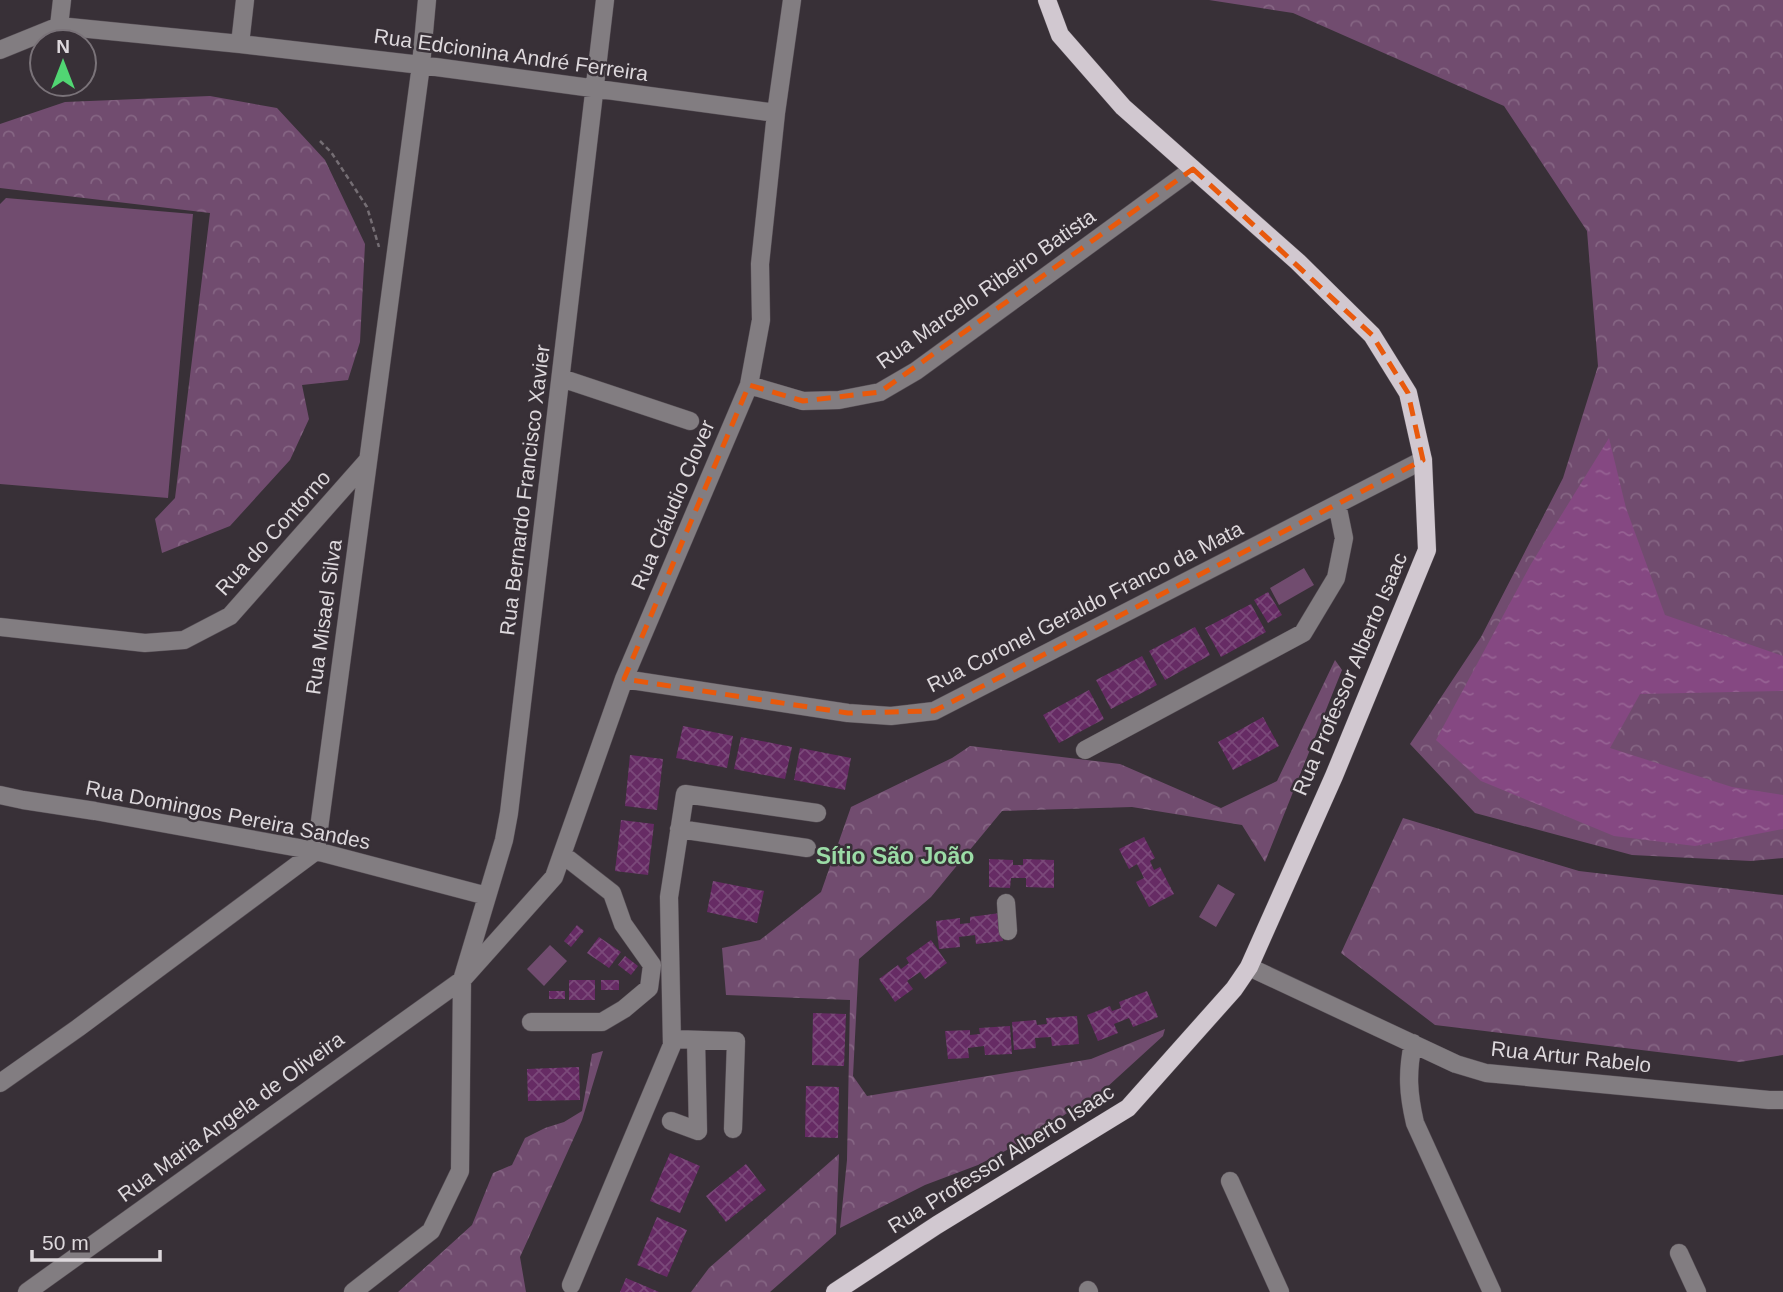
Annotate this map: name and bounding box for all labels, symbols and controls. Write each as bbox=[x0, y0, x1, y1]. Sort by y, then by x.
street label: Rua Edcionina André Ferreira bbox=[372, 24, 650, 85]
north arrow bbox=[28, 28, 98, 98]
text: N bbox=[56, 36, 70, 57]
street label: Rua Marcelo Ribeiro Batista bbox=[872, 204, 1100, 373]
street label: Rua Bernardo Francisco Xavier bbox=[495, 343, 554, 637]
street label: Rua Cláudio Clover bbox=[626, 417, 719, 593]
street label: Rua do Contorno bbox=[211, 466, 335, 600]
street label: Rua Coronel Geraldo Franco da Mata bbox=[923, 516, 1247, 697]
street label: Rua Misael Silva bbox=[301, 538, 346, 696]
street label: Rua Professor Alberto Isaac bbox=[1288, 549, 1411, 799]
street label: Rua Domingos Pereira Sandes bbox=[84, 776, 372, 853]
district label: Sítio São João bbox=[816, 843, 974, 869]
street label: Rua Maria Angela de Oliveira bbox=[113, 1027, 348, 1206]
street label: Rua Artur Rabelo bbox=[1490, 1037, 1652, 1076]
street label: Rua Professor Alberto Isaac bbox=[884, 1080, 1118, 1238]
scale bar bbox=[32, 1218, 159, 1262]
text: 50 m bbox=[42, 1231, 89, 1254]

